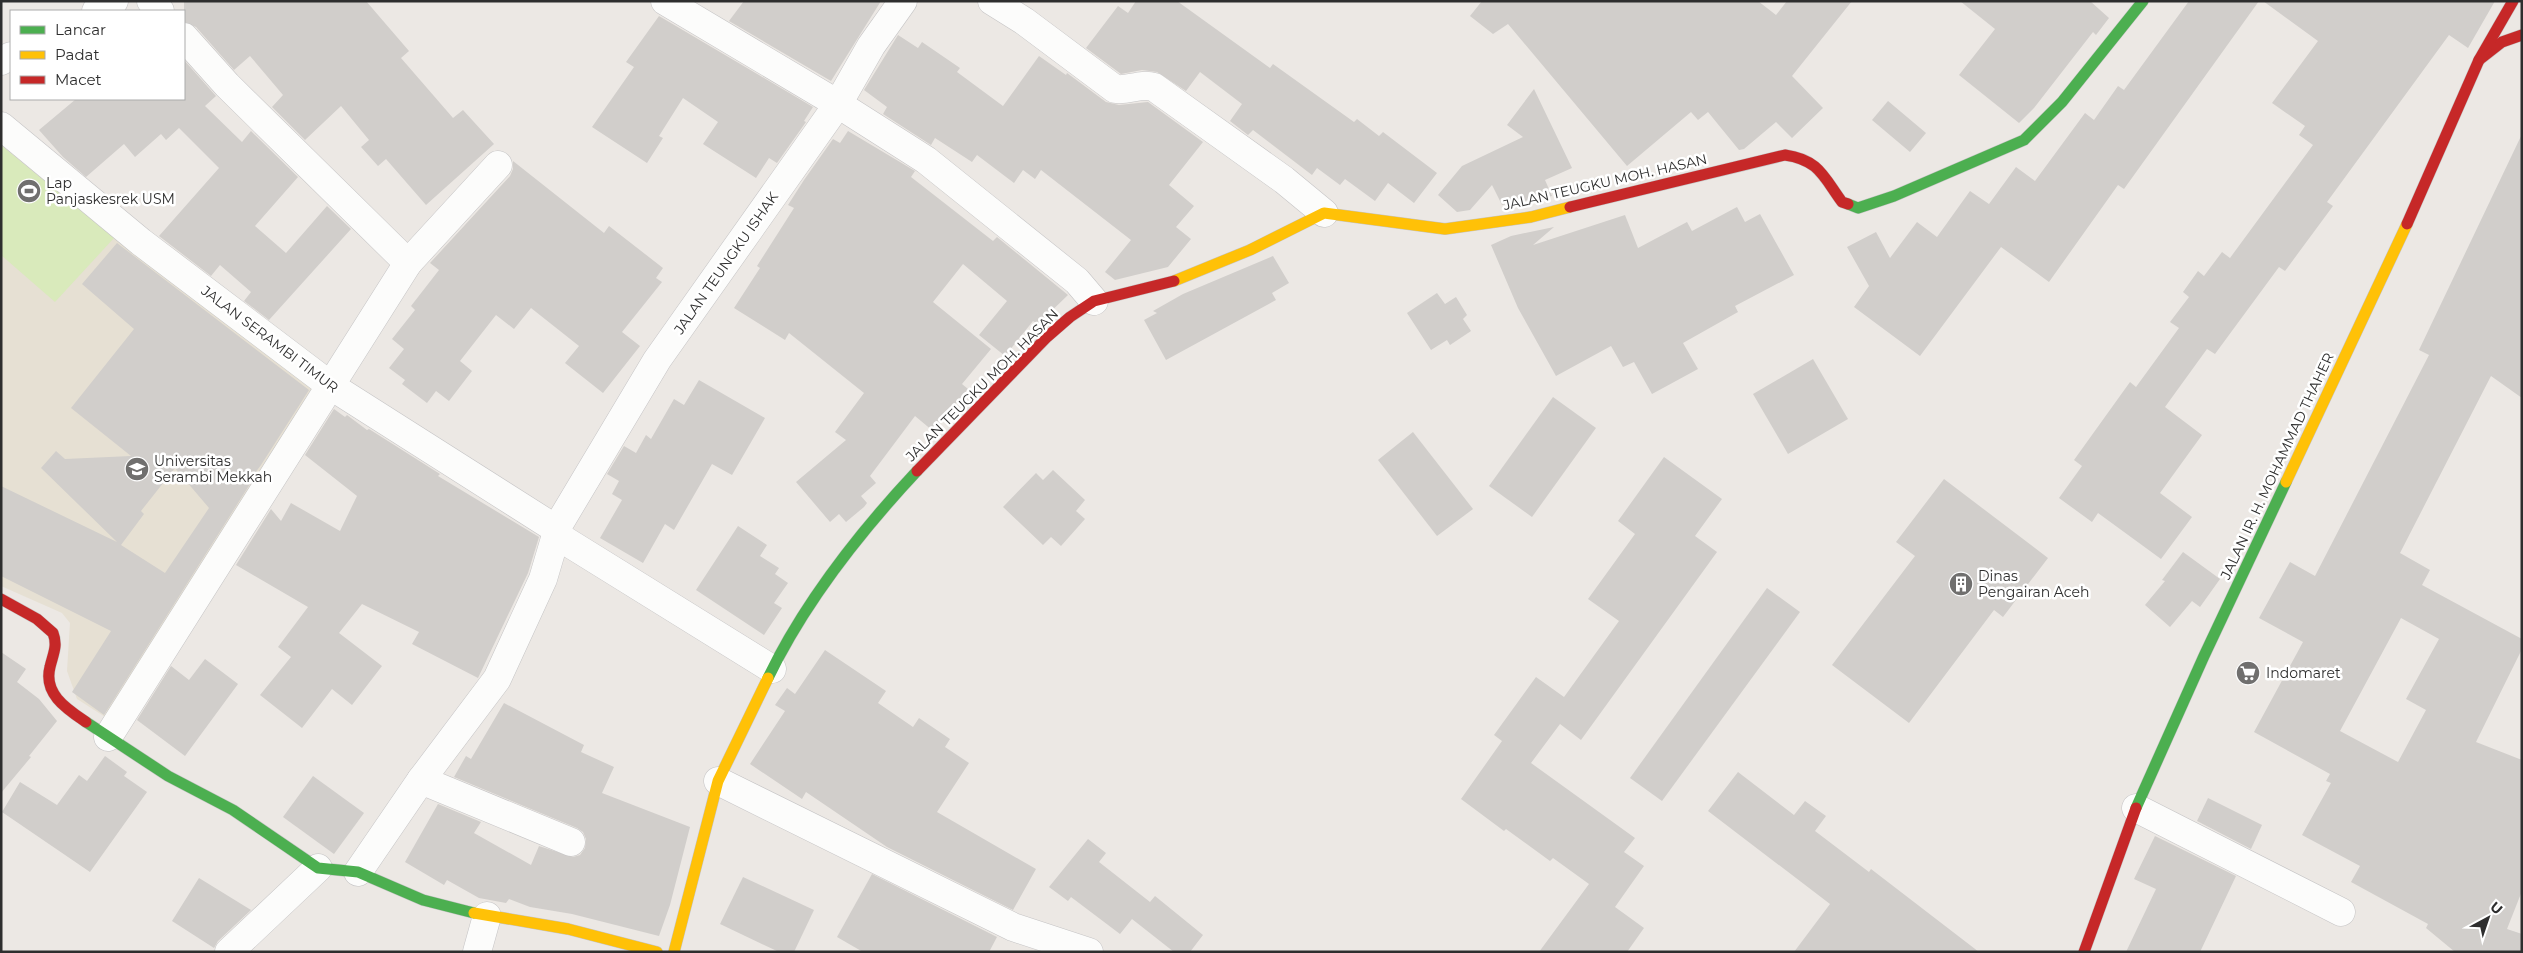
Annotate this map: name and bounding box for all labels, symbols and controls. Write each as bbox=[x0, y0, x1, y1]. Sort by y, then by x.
legend bbox=[10, 10, 185, 100]
text: Lancar bbox=[55, 20, 106, 39]
text: Padat bbox=[55, 45, 100, 64]
text: Macet bbox=[55, 70, 102, 89]
street label: JALAN TEUGKU MOH. HASAN bbox=[1500, 150, 1709, 214]
place label: Lap Panjaskesrek USM bbox=[46, 174, 175, 208]
sports icon: Lap Panjaskesrek USM bbox=[16, 178, 42, 204]
street label: JALAN TEUNGKU ISHAK bbox=[669, 188, 782, 338]
street label: JALAN SERAMBI TIMUR bbox=[197, 281, 342, 396]
street label: JALAN TEUGKU MOH. HASAN bbox=[901, 305, 1062, 466]
street label: JALAN IR. H. MOHAMMAD THAHER bbox=[2216, 350, 2338, 583]
place label: Universitas Serambi Mekkah bbox=[154, 452, 272, 486]
school or university icon: Universitas Serambi Mekkah bbox=[124, 456, 150, 482]
place label: Dinas Pengairan Aceh bbox=[1978, 567, 2090, 601]
building icon: Dinas Pengairan Aceh bbox=[1948, 571, 1974, 597]
supermarket icon: Indomaret bbox=[2235, 660, 2261, 686]
place label: Indomaret bbox=[2266, 664, 2341, 682]
north arrow bbox=[2463, 893, 2513, 943]
text: U bbox=[2486, 898, 2506, 918]

